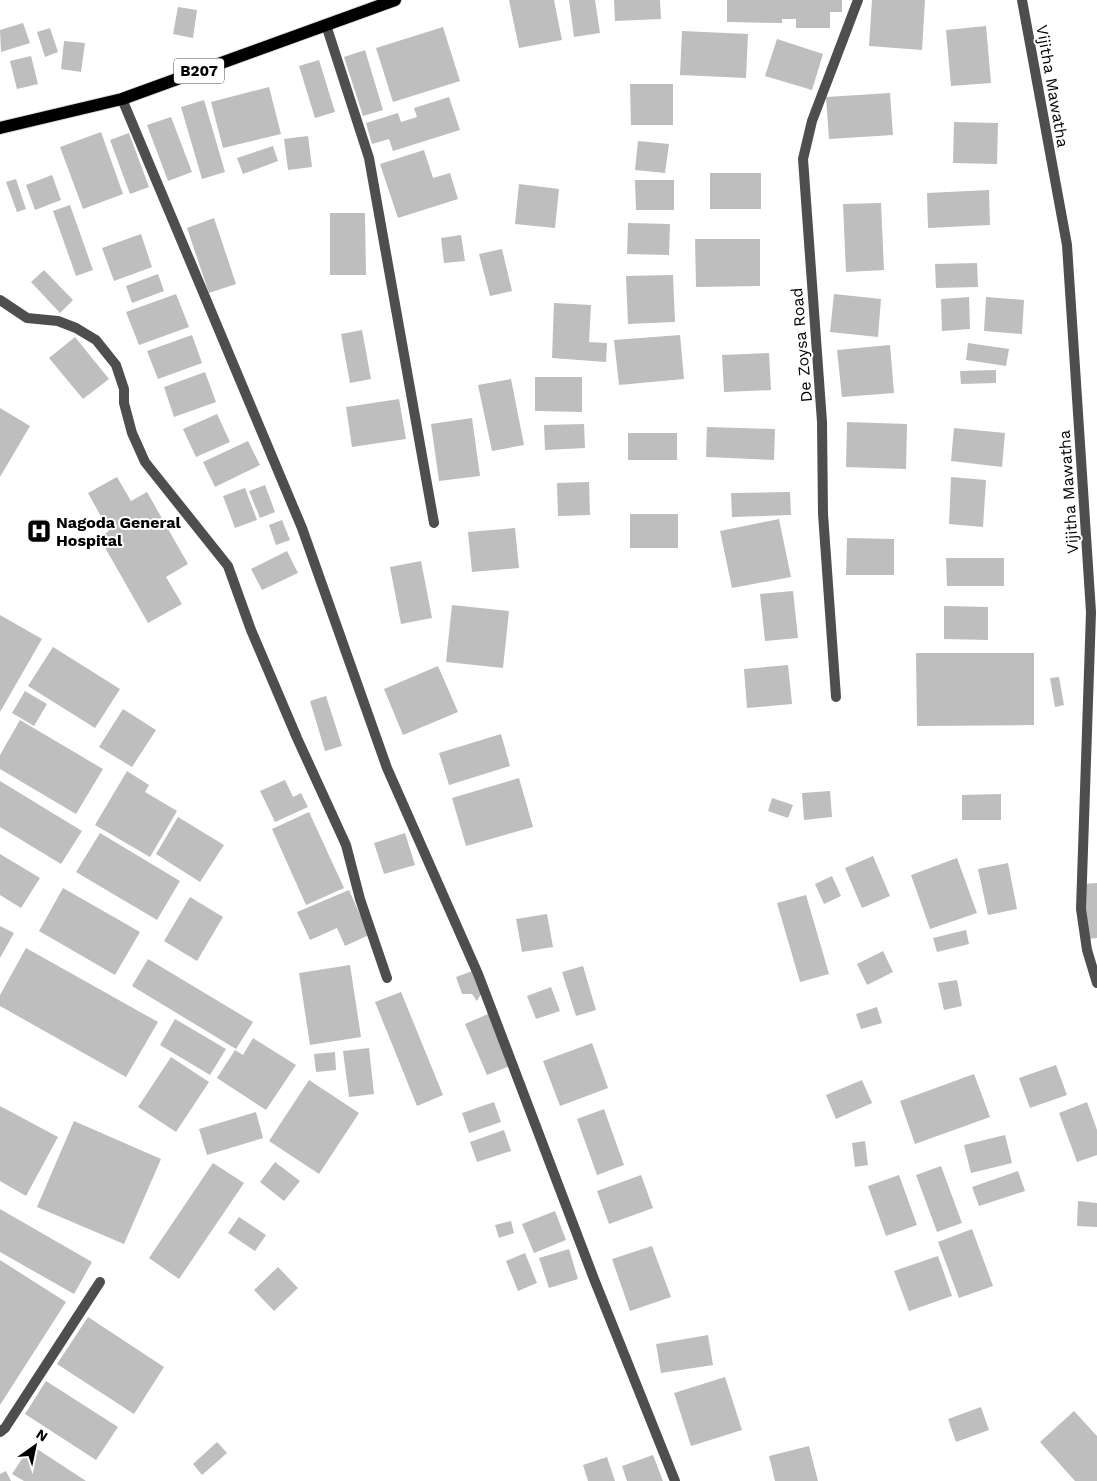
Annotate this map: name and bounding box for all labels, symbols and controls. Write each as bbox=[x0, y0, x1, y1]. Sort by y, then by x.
street label: Vijitha Mawatha bbox=[1032, 23, 1073, 149]
road number: B207 bbox=[174, 58, 224, 84]
street label: De Zoysa Road bbox=[787, 287, 816, 403]
street label: Vijitha Mawatha bbox=[1055, 429, 1082, 554]
place label: Nagoda General Hospital bbox=[56, 513, 182, 550]
hospital icon: Nagoda General Hospital bbox=[26, 518, 52, 544]
north arrow bbox=[10, 1421, 60, 1471]
text: N bbox=[33, 1426, 51, 1445]

